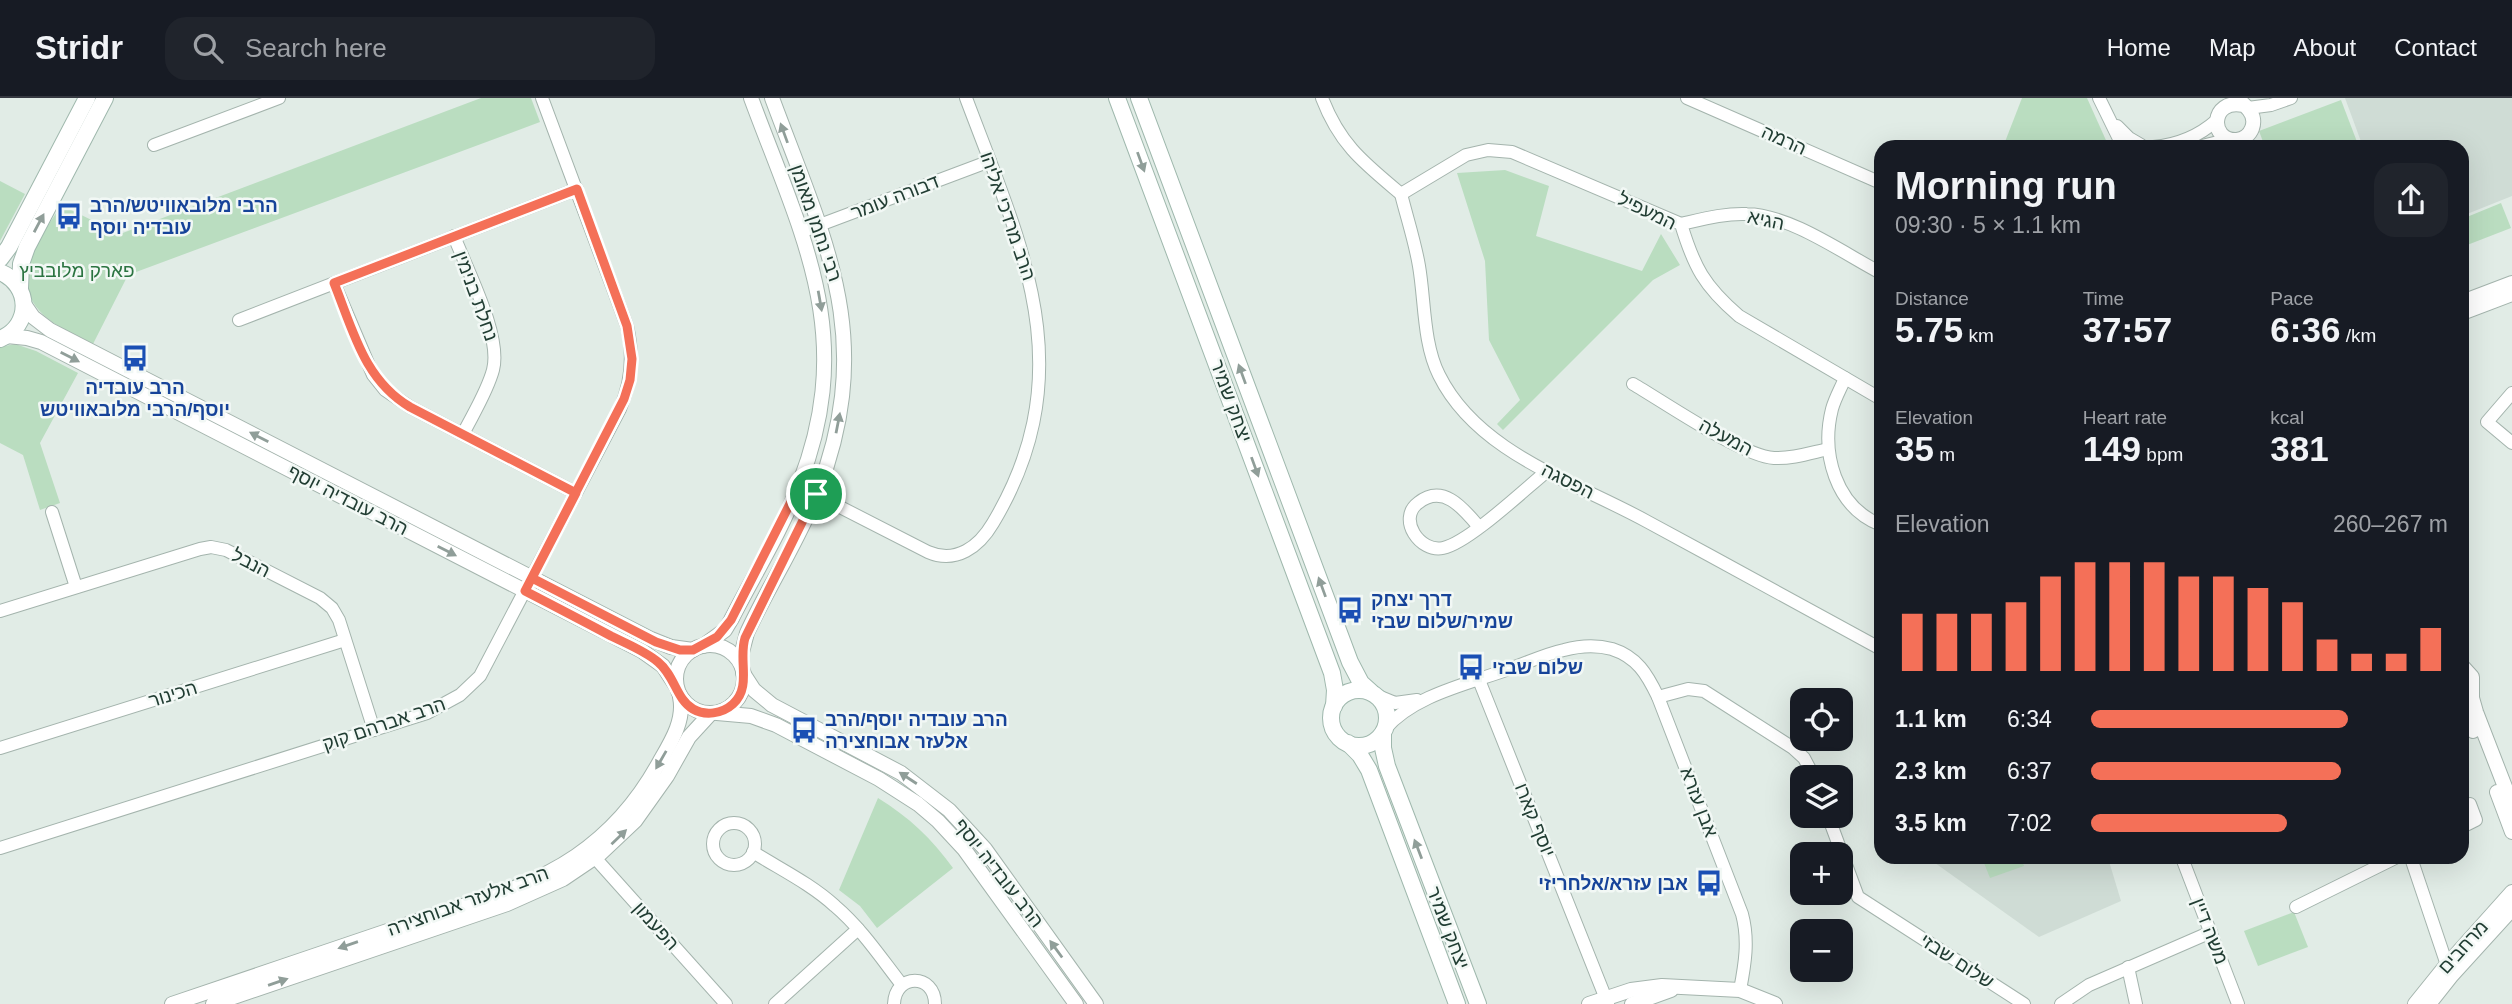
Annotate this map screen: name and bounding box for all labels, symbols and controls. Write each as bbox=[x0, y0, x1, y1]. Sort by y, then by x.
search box bbox=[165, 17, 655, 80]
text: Stridr bbox=[35, 29, 123, 66]
icon: search bbox=[189, 29, 227, 67]
text: Search here bbox=[245, 33, 387, 63]
text: Home bbox=[2107, 34, 2171, 61]
text: Map bbox=[2209, 34, 2256, 61]
text: About bbox=[2294, 34, 2356, 61]
text: Contact bbox=[2394, 34, 2477, 61]
street label: הרמה bbox=[1758, 121, 1810, 159]
one-way arrow bbox=[779, 122, 790, 143]
street label: הרב מרדכי אליהו bbox=[976, 149, 1040, 283]
one-way arrow bbox=[1136, 151, 1147, 172]
street label: רבי נחמן מאומן bbox=[786, 162, 846, 284]
button: share bbox=[2374, 163, 2448, 237]
text: Morning run bbox=[1895, 165, 2117, 207]
street label: דבורה עומר bbox=[848, 170, 942, 223]
street label: המעפיל bbox=[1614, 188, 1680, 234]
place label: הרבי מלובאוויטש/הרב עובדיה יוסף bbox=[90, 195, 278, 238]
bus stop icon: הרבי מלובאוויטש/הרב עובדיה יוסף bbox=[54, 201, 84, 231]
street label: הגיא bbox=[1746, 206, 1786, 234]
text: 09:30 · 5 × 1.1 km bbox=[1895, 212, 2081, 238]
one-way arrow bbox=[33, 213, 45, 233]
street label: נחלת בנימין bbox=[450, 248, 502, 344]
park label: פארק מלובביץ bbox=[19, 260, 135, 281]
text: Distance bbox=[1895, 288, 1969, 309]
text: Time bbox=[2083, 288, 2124, 309]
text: Pace bbox=[2270, 288, 2314, 309]
one-way arrow bbox=[815, 290, 826, 312]
text: 5.75 bbox=[1895, 310, 1963, 349]
text: 37:57 bbox=[2083, 310, 2172, 349]
text: 6:36 bbox=[2270, 310, 2340, 349]
text: km bbox=[1963, 325, 1994, 346]
text: /km bbox=[2340, 325, 2376, 346]
bus stop icon: הרב עובדיה יוסף/הרבי מלובאוויטש bbox=[120, 343, 150, 373]
one-way arrow bbox=[60, 352, 80, 363]
street label: יצחק שמיר bbox=[1206, 357, 1256, 445]
one-way arrow bbox=[1236, 363, 1247, 384]
place label: הרב עובדיה יוסף/הרבי מלובאוויטש bbox=[40, 377, 230, 420]
text: Elevation bbox=[1895, 407, 1973, 428]
text: Heart rate bbox=[2083, 407, 2167, 428]
text: kcal bbox=[2270, 407, 2304, 428]
one-way arrow bbox=[832, 412, 843, 434]
street label: המעלה bbox=[1696, 414, 1756, 460]
text: 35 bbox=[1895, 429, 1934, 468]
text: 149 bbox=[2083, 429, 2141, 468]
text: 381 bbox=[2270, 429, 2329, 468]
one-way arrow bbox=[249, 432, 269, 443]
text: m bbox=[1934, 444, 1955, 465]
text: bpm bbox=[2141, 444, 2183, 465]
one-way arrow bbox=[1250, 456, 1261, 477]
street label: הפסגה bbox=[1538, 459, 1598, 503]
street label: הרב עובדיה יוסף bbox=[284, 461, 412, 539]
pin bbox=[786, 464, 846, 524]
icon: arrive bbox=[797, 475, 835, 513]
text: Elevation bbox=[1895, 511, 1990, 537]
text: 260–267 m bbox=[2333, 511, 2448, 537]
street label: הנבל bbox=[228, 544, 274, 582]
one-way arrow bbox=[437, 545, 457, 557]
one-way arrow bbox=[1316, 576, 1327, 597]
place label: דרך יצחק שמיר/שלום שבזי bbox=[1371, 589, 1513, 632]
bus stop icon: דרך יצחק שמיר/שלום שבזי bbox=[1335, 595, 1365, 625]
bus stop icon: שלום שבזי bbox=[1456, 652, 1486, 682]
place label: שלום שבזי bbox=[1492, 657, 1583, 678]
street label: הכינור bbox=[146, 677, 200, 711]
map controls bbox=[1790, 688, 1853, 982]
button: locate bbox=[1790, 688, 1853, 751]
street label: הרב אברהם קוק bbox=[320, 693, 448, 755]
text: 1.1 km bbox=[1895, 706, 1967, 732]
text: 6:34 bbox=[2007, 706, 2052, 732]
place label: הרב עובדיה יוסף/הרב אלעזר אבוחצירה bbox=[825, 709, 1008, 752]
bus stop icon: הרב עובדיה יוסף/הרב אלעזר אבוחצירה bbox=[789, 715, 819, 745]
one-way arrow bbox=[655, 751, 667, 770]
text: 2.3 km bbox=[1895, 758, 1967, 784]
text: 6:37 bbox=[2007, 758, 2052, 784]
street label: אבן עזרא bbox=[1676, 764, 1722, 840]
button: layers bbox=[1790, 765, 1853, 828]
one-way arrow bbox=[899, 771, 917, 785]
street label: יוסף קארו bbox=[1511, 780, 1559, 860]
text: 3.5 km bbox=[1895, 810, 1967, 836]
text: 7:02 bbox=[2007, 810, 2052, 836]
street label: הרב עובדיה יוסף bbox=[950, 815, 1048, 931]
one-way arrow bbox=[610, 829, 627, 845]
one-way arrow bbox=[1413, 838, 1424, 859]
button: + bbox=[1790, 842, 1853, 905]
street label: הרב אלעזר אבוחצירה bbox=[385, 862, 551, 940]
bus stop icon: אבן עזרא/אלחריזי bbox=[1694, 868, 1724, 898]
place label: אבן עזרא/אלחריזי bbox=[1538, 873, 1688, 894]
street label: יצחק שמיר bbox=[1423, 884, 1473, 972]
street label: משה דיין bbox=[2188, 895, 2232, 967]
street label: הפעמון bbox=[629, 898, 683, 954]
street label: מרחבים bbox=[2434, 916, 2492, 978]
button: − bbox=[1790, 919, 1853, 982]
street label: שלום שבזי bbox=[1916, 929, 1998, 993]
one-way arrow bbox=[337, 940, 358, 950]
one-way arrow bbox=[1049, 940, 1063, 958]
one-way arrow bbox=[267, 976, 288, 987]

